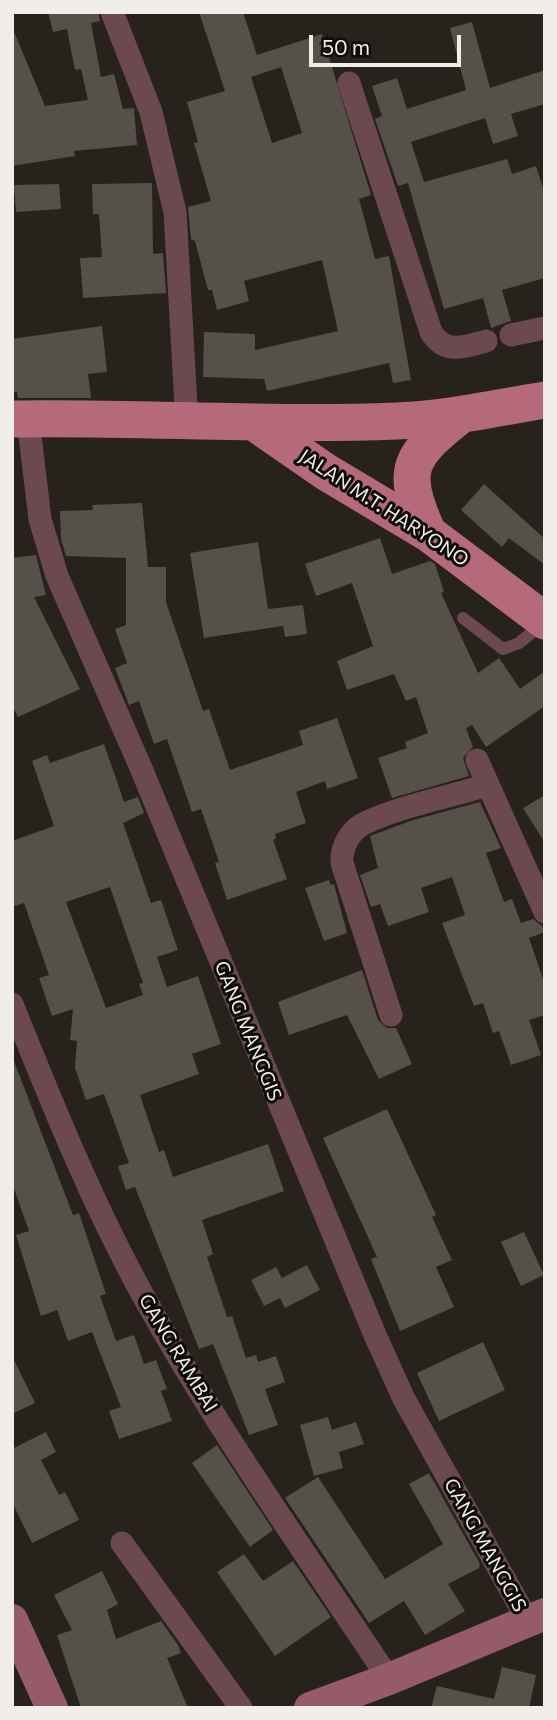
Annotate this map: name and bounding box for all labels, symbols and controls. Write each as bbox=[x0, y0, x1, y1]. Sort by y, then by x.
scale bar bbox=[312, 21, 464, 65]
text: 50 m bbox=[322, 34, 370, 59]
street label: JALAN M.T. HARYONO bbox=[295, 445, 473, 571]
street label: GANG MANGGIS bbox=[210, 958, 286, 1104]
street label: GANG RAMBAI bbox=[134, 1290, 222, 1416]
street label: GANG MANGGIS bbox=[439, 1474, 531, 1616]

